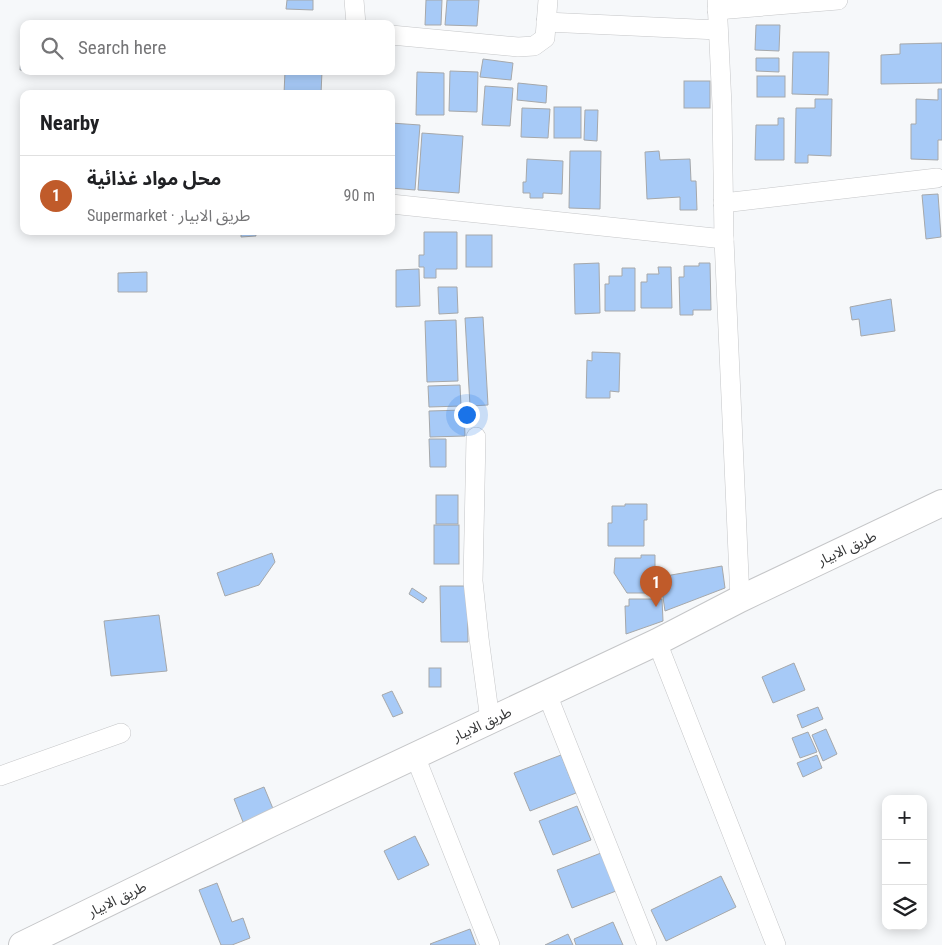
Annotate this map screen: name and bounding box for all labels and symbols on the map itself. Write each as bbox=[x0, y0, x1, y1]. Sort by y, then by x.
your location bbox=[454, 402, 480, 428]
street label: طريق الابيار bbox=[814, 527, 880, 571]
pin: 1 bbox=[640, 566, 672, 607]
street label: طريق الابيار bbox=[449, 703, 515, 747]
street label: طريق الابيار bbox=[84, 878, 150, 922]

